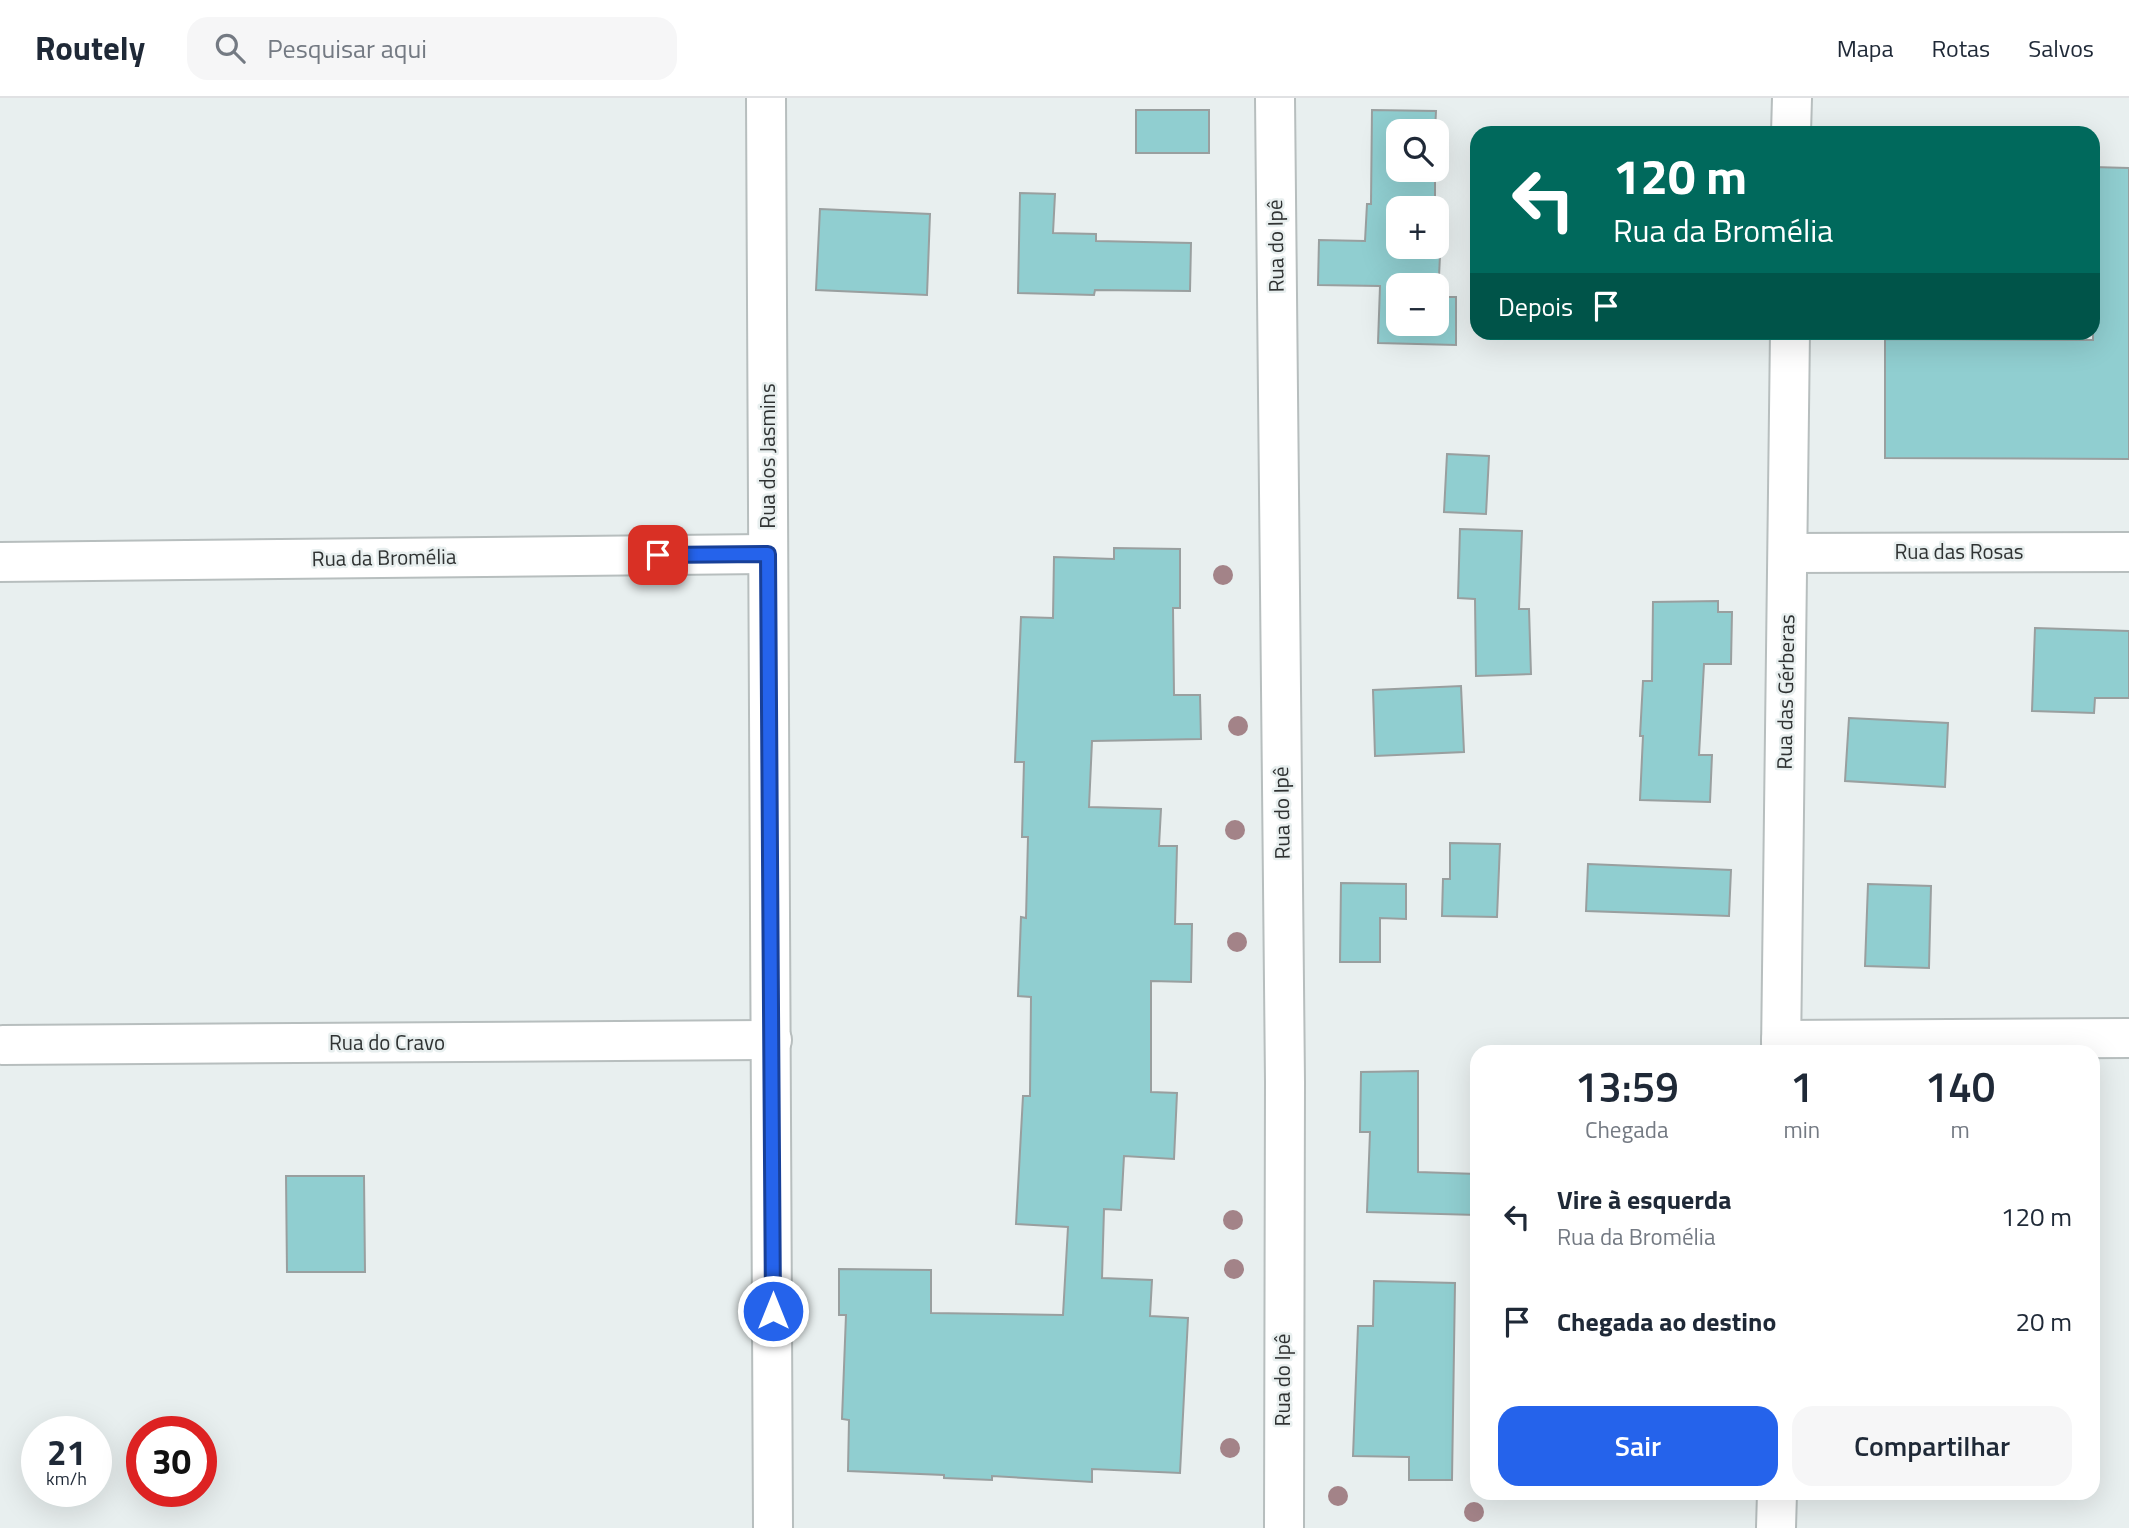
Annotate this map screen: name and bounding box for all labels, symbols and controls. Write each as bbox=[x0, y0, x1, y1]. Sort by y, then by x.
search box bbox=[187, 17, 677, 80]
text: Routely bbox=[35, 23, 145, 73]
icon: search bbox=[211, 29, 249, 67]
text: Pesquisar aqui bbox=[267, 29, 427, 68]
text: Mapa bbox=[1837, 30, 1893, 66]
text: Rotas bbox=[1931, 30, 1990, 66]
text: Salvos bbox=[2028, 30, 2094, 66]
map controls bbox=[1386, 119, 1449, 336]
button: search bbox=[1386, 119, 1449, 182]
text: 120 m bbox=[1613, 138, 1747, 213]
icon: left bbox=[1498, 154, 1589, 245]
button: + bbox=[1386, 196, 1449, 259]
street label: Rua do Ipê bbox=[1258, 199, 1292, 293]
text: Rua da Bromélia bbox=[1613, 206, 1833, 254]
button: − bbox=[1386, 273, 1449, 336]
text: Depois bbox=[1498, 287, 1573, 326]
icon: arrive bbox=[1587, 287, 1625, 325]
street label: Rua dos Jasmins bbox=[751, 383, 783, 529]
pin bbox=[628, 525, 688, 585]
street label: Rua das Rosas bbox=[1894, 535, 2024, 567]
icon: arrive bbox=[639, 536, 677, 574]
street label: Rua da Bromélia bbox=[311, 540, 457, 574]
street label: Rua das Gérberas bbox=[1768, 614, 1802, 770]
street label: Rua do Ipê bbox=[1264, 766, 1298, 860]
street label: Rua do Cravo bbox=[329, 1026, 445, 1058]
text: 13:59 bbox=[1575, 1054, 1679, 1118]
text: 1 bbox=[1790, 1054, 1814, 1118]
text: 140 bbox=[1925, 1054, 1995, 1118]
text: Chegada bbox=[1585, 1112, 1668, 1147]
text: min bbox=[1783, 1112, 1820, 1147]
text: m bbox=[1950, 1112, 1970, 1147]
text: Vire à esquerda bbox=[1557, 1180, 1732, 1219]
text: 120 m bbox=[2001, 1197, 2072, 1236]
icon: left bbox=[1498, 1198, 1536, 1236]
text: Rua da Bromélia bbox=[1557, 1219, 1715, 1254]
position arrow bbox=[736, 1274, 810, 1348]
text: Chegada ao destino bbox=[1557, 1302, 1776, 1341]
text: 20 m bbox=[2015, 1302, 2072, 1341]
icon: arrive bbox=[1498, 1303, 1536, 1341]
street label: Rua do Ipê bbox=[1266, 1334, 1298, 1426]
button: Sair bbox=[1498, 1406, 1778, 1486]
button: Compartilhar bbox=[1792, 1406, 2072, 1486]
speed limit sign: 30 bbox=[126, 1416, 217, 1507]
text: 21 bbox=[47, 1425, 86, 1479]
text: km/h bbox=[46, 1465, 87, 1492]

